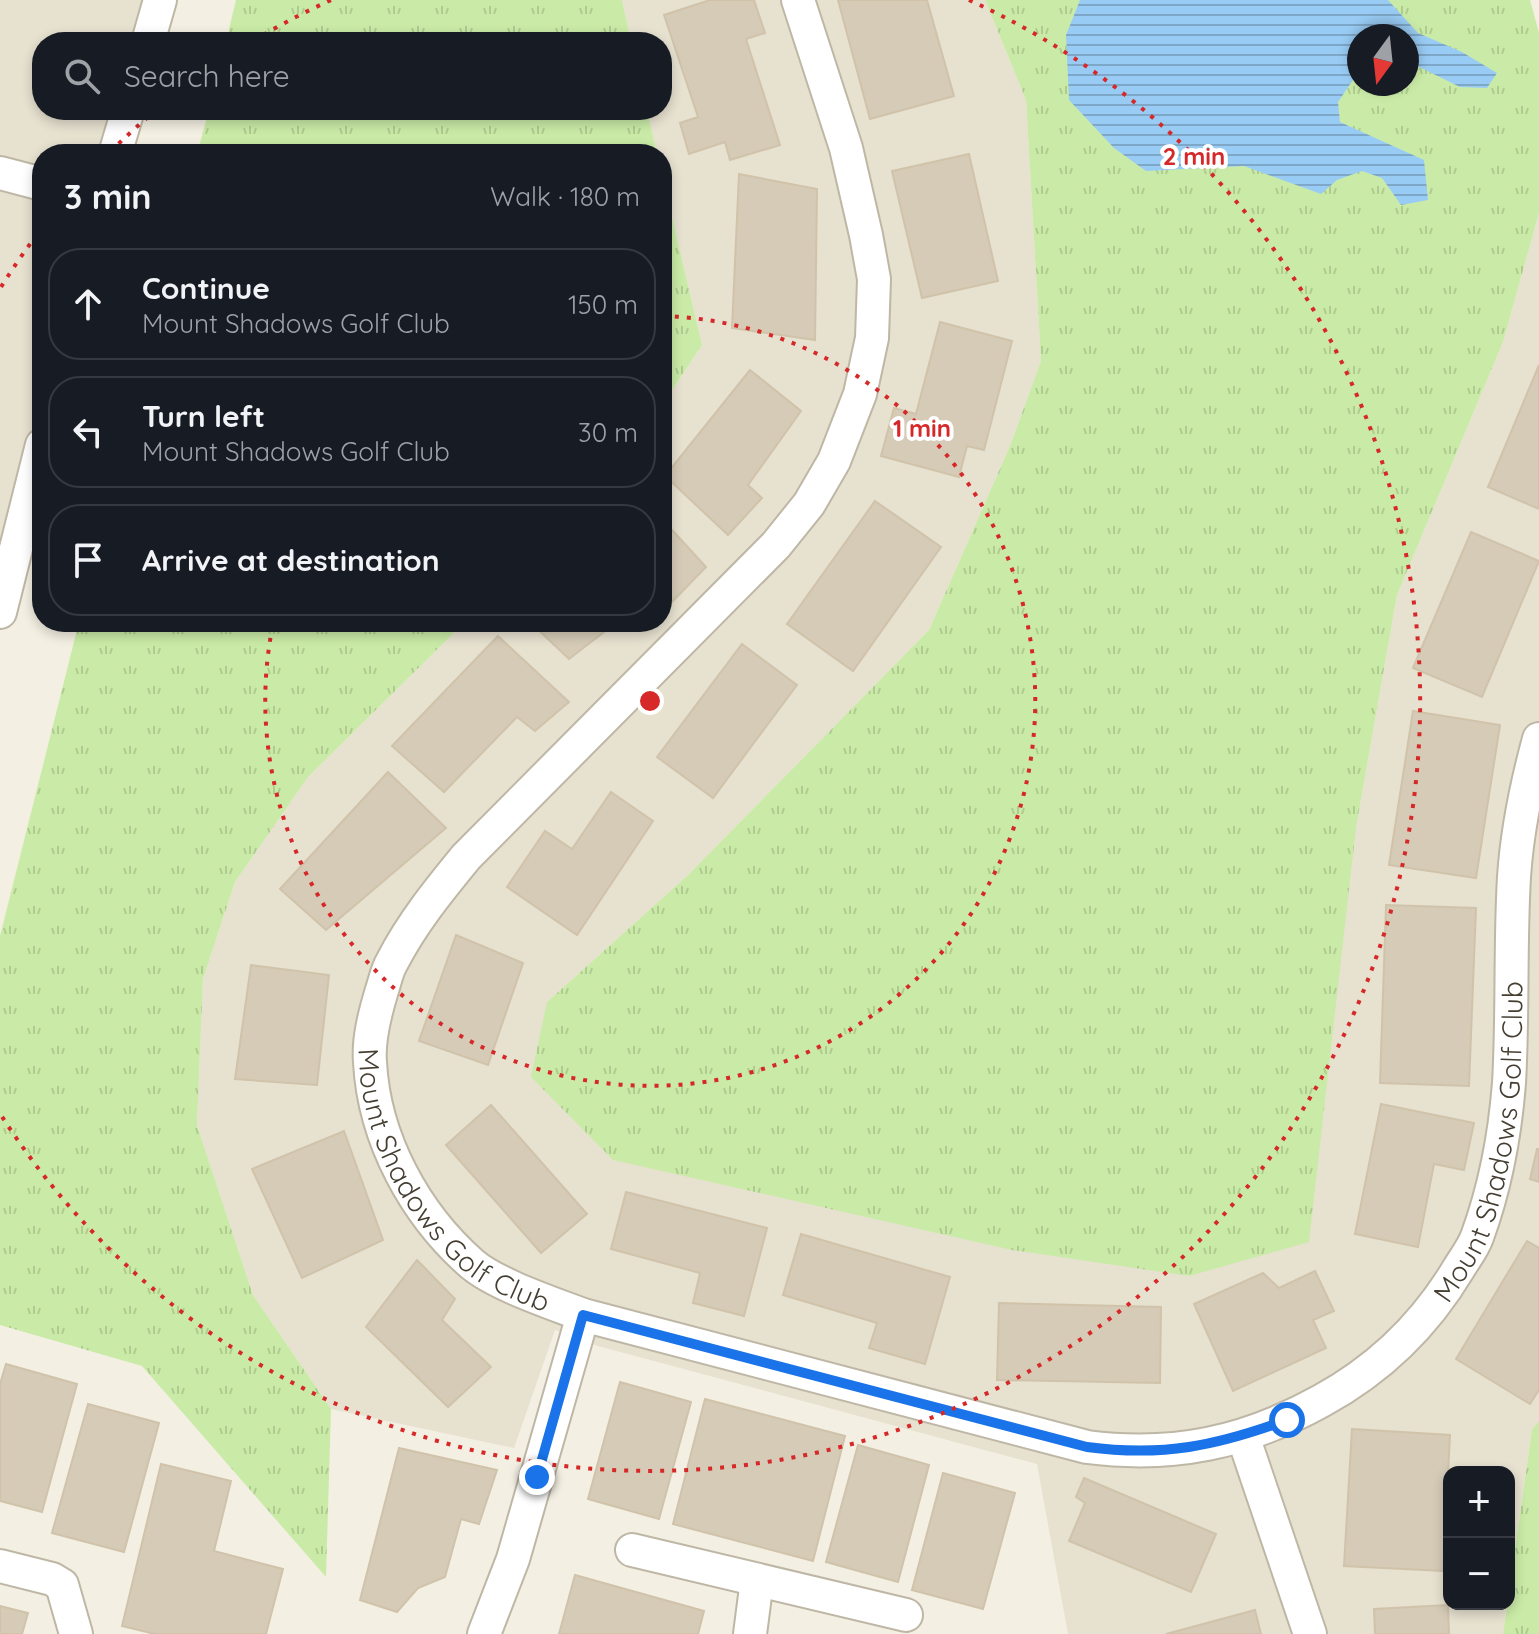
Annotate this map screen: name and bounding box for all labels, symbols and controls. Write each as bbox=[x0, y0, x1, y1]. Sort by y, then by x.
north arrow bbox=[1347, 24, 1419, 96]
search box bbox=[32, 32, 672, 120]
icon: search bbox=[60, 54, 104, 98]
text: Search here bbox=[124, 57, 290, 95]
text: 2 min bbox=[1163, 141, 1225, 171]
text: 3 min bbox=[64, 175, 151, 218]
text: Walk · 180 m bbox=[490, 180, 640, 213]
text: Continue bbox=[142, 269, 270, 307]
icon: ahead bbox=[66, 282, 110, 326]
text: 150 m bbox=[568, 288, 638, 321]
text: Mount Shadows Golf Club bbox=[142, 307, 450, 340]
text: Turn left bbox=[142, 397, 265, 435]
icon: left bbox=[66, 410, 110, 454]
text: 1 min bbox=[893, 413, 951, 443]
text: 30 m bbox=[578, 416, 638, 449]
text: Mount Shadows Golf Club bbox=[142, 435, 450, 468]
icon: arrive bbox=[66, 538, 110, 582]
text: Arrive at destination bbox=[142, 541, 440, 579]
centre of rings bbox=[636, 687, 664, 715]
street label: Mount Shadows Golf Club bbox=[1425, 981, 1529, 1308]
street label: Mount Shadows Golf Club bbox=[352, 1047, 555, 1319]
route start bbox=[1269, 1402, 1305, 1438]
route end bbox=[519, 1459, 555, 1495]
map controls bbox=[1443, 1466, 1515, 1610]
button: + bbox=[1443, 1466, 1515, 1538]
button: − bbox=[1443, 1538, 1515, 1610]

